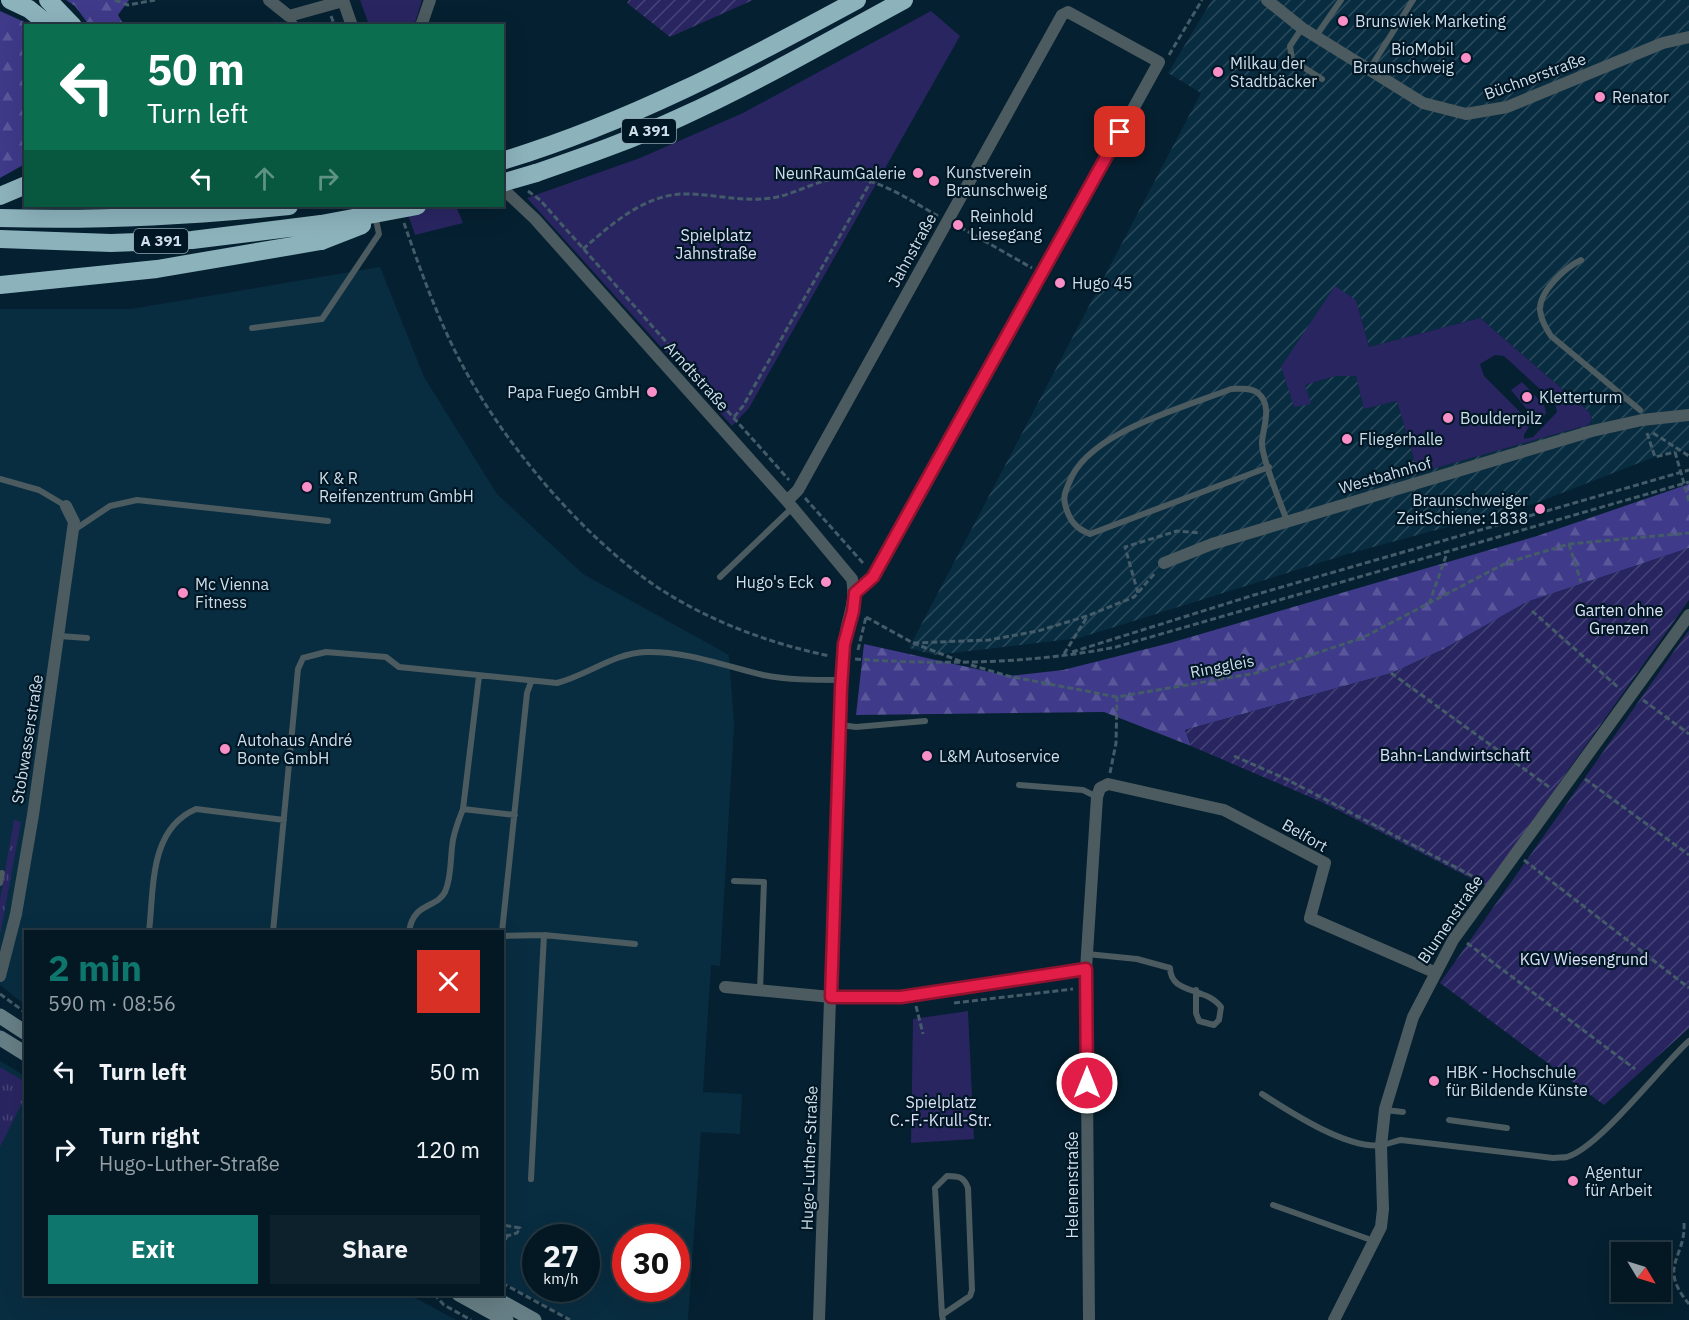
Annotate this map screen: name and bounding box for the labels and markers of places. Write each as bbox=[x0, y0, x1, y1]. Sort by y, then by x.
place label: Brunswiek Marketing bbox=[1355, 11, 1506, 31]
marker: Brunswiek Marketing bbox=[1336, 14, 1350, 28]
place label: BioMobil Braunschweig bbox=[1353, 39, 1455, 77]
marker: BioMobil Braunschweig bbox=[1459, 51, 1473, 65]
place label: Milkau der Stadtbäcker bbox=[1230, 53, 1317, 91]
marker: Milkau der Stadtbäcker bbox=[1211, 65, 1225, 79]
place label: Renator bbox=[1612, 87, 1669, 107]
marker: Renator bbox=[1593, 90, 1607, 104]
pin bbox=[1094, 106, 1145, 157]
place label: Kunstverein Braunschweig bbox=[946, 162, 1048, 200]
place label: NeunRaumGalerie bbox=[775, 163, 906, 183]
marker: NeunRaumGalerie bbox=[911, 166, 925, 180]
marker: Kunstverein Braunschweig bbox=[927, 174, 941, 188]
place label: Reinhold Liesegang bbox=[970, 206, 1042, 244]
marker: Reinhold Liesegang bbox=[951, 218, 965, 232]
place label: Hugo 45 bbox=[1072, 273, 1133, 293]
marker: Hugo 45 bbox=[1053, 276, 1067, 290]
place label: Papa Fuego GmbH bbox=[507, 382, 640, 402]
marker: Papa Fuego GmbH bbox=[645, 385, 659, 399]
place label: Kletterturm bbox=[1539, 387, 1623, 407]
marker: Kletterturm bbox=[1520, 390, 1534, 404]
place label: Boulderpilz bbox=[1460, 408, 1542, 428]
marker: Boulderpilz bbox=[1441, 411, 1455, 425]
place label: Fliegerhalle bbox=[1359, 429, 1443, 449]
marker: Fliegerhalle bbox=[1340, 432, 1354, 446]
place label: K & R Reifenzentrum GmbH bbox=[319, 468, 474, 506]
marker: K & R Reifenzentrum GmbH bbox=[300, 480, 314, 494]
place label: Braunschweiger ZeitSchiene: 1838 bbox=[1396, 490, 1528, 528]
marker: Braunschweiger ZeitSchiene: 1838 bbox=[1533, 502, 1547, 516]
place label: Hugo's Eck bbox=[736, 572, 815, 592]
place label: Mc Vienna Fitness bbox=[195, 574, 270, 612]
marker: Hugo's Eck bbox=[819, 575, 833, 589]
marker: Mc Vienna Fitness bbox=[176, 586, 190, 600]
place label: Autohaus André Bonte GmbH bbox=[237, 730, 353, 768]
marker: Autohaus André Bonte GmbH bbox=[218, 742, 232, 756]
place label: L&M Autoservice bbox=[939, 746, 1060, 766]
marker: L&M Autoservice bbox=[920, 749, 934, 763]
place label: HBK - Hochschule für Bildende Künste bbox=[1446, 1062, 1588, 1100]
marker: HBK - Hochschule für Bildende Künste bbox=[1427, 1074, 1441, 1088]
place label: Agentur für Arbeit bbox=[1585, 1162, 1653, 1200]
marker: Agentur für Arbeit bbox=[1566, 1174, 1580, 1188]

